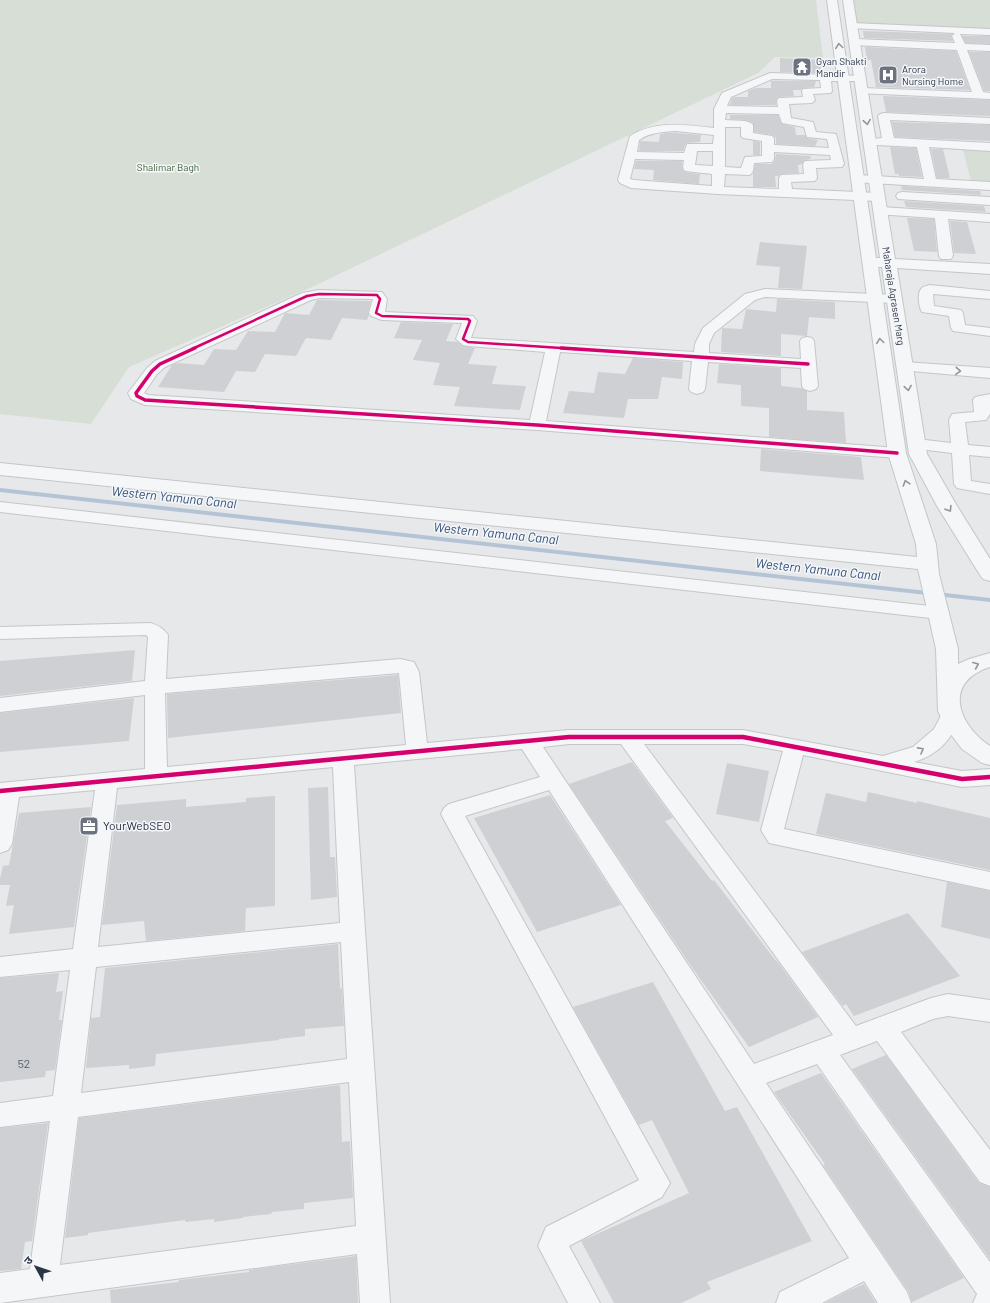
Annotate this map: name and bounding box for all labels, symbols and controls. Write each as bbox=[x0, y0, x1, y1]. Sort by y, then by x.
one-way arrow bbox=[835, 43, 844, 49]
place label: Gyan Shakti Mandir bbox=[816, 55, 867, 79]
temple icon: Gyan Shakti Mandir bbox=[791, 56, 813, 78]
place label: Arora Nursing Home bbox=[902, 63, 963, 87]
hospital icon: Arora Nursing Home bbox=[877, 64, 899, 86]
one-way arrow bbox=[862, 118, 871, 125]
park label: Shalimar Bagh bbox=[137, 161, 199, 173]
street label: Maharaja Agrasen Marg bbox=[880, 246, 908, 346]
one-way arrow bbox=[876, 338, 885, 344]
one-way arrow bbox=[955, 366, 961, 375]
one-way arrow bbox=[903, 385, 912, 391]
one-way arrow bbox=[902, 479, 911, 486]
water label: Western Yamuna Canal bbox=[111, 482, 237, 512]
one-way arrow bbox=[945, 505, 952, 512]
water label: Western Yamuna Canal bbox=[433, 518, 559, 548]
water label: Western Yamuna Canal bbox=[755, 554, 881, 584]
one-way arrow bbox=[972, 661, 979, 669]
one-way arrow bbox=[917, 747, 924, 755]
office icon: YourWebSEO bbox=[78, 815, 100, 837]
place label: YourWebSEO bbox=[103, 818, 171, 832]
house number: 52 bbox=[18, 1056, 30, 1070]
north arrow bbox=[16, 1247, 56, 1287]
text: उ bbox=[21, 1253, 35, 1267]

